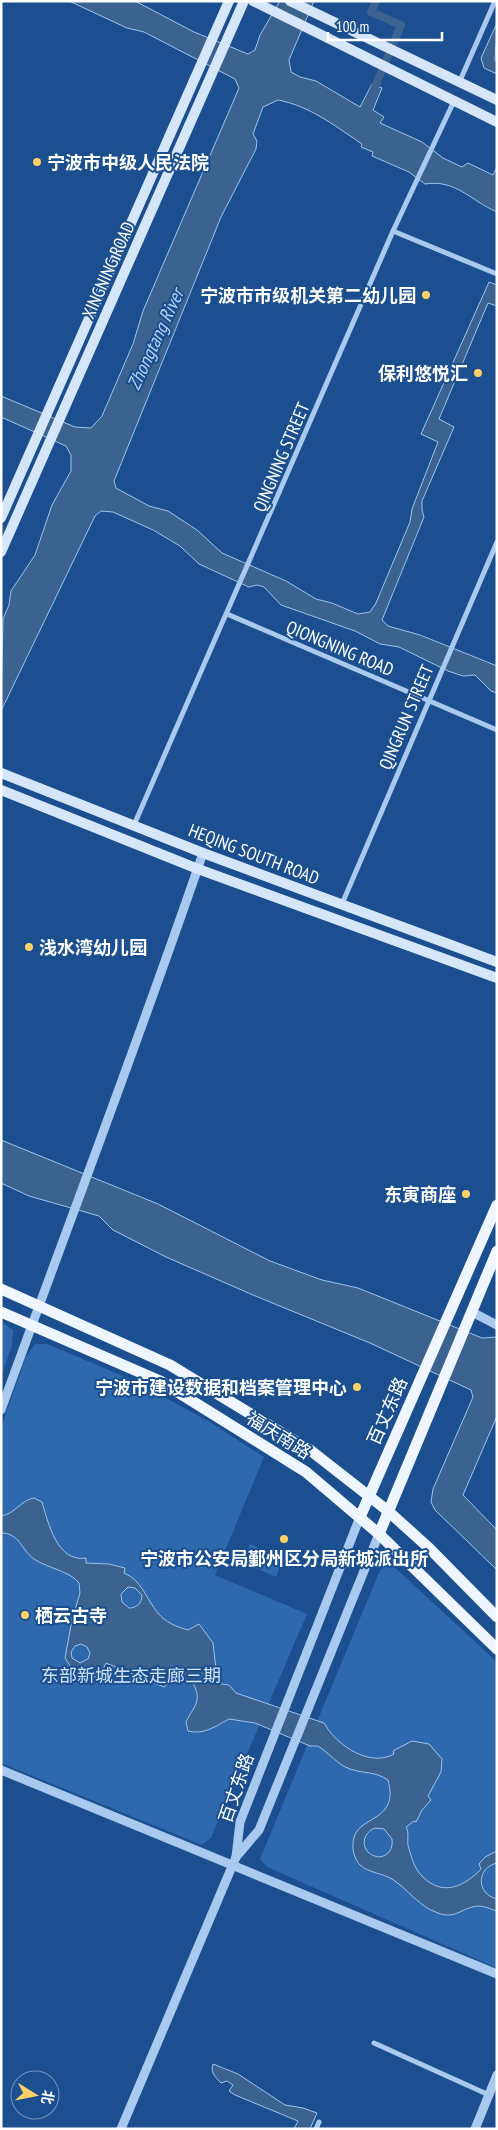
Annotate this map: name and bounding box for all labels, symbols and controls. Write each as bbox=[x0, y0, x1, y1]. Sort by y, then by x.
scale bar bbox=[328, 10, 442, 42]
text: 100 m bbox=[336, 17, 369, 36]
place label: 宁波市中级人民法院 bbox=[47, 151, 209, 174]
marker: 宁波市中级人民法院 bbox=[31, 156, 43, 168]
street label: XINGNING ROAD bbox=[76, 218, 140, 322]
water label: Zhongtang River bbox=[121, 282, 190, 393]
place label: 宁波市市级机关第二幼儿园 bbox=[200, 284, 416, 307]
marker: 宁波市市级机关第二幼儿园 bbox=[420, 289, 432, 301]
place label: 保利悠悦汇 bbox=[378, 362, 468, 385]
marker: 保利悠悦汇 bbox=[472, 367, 484, 379]
street label: QINGNING STREET bbox=[248, 399, 314, 515]
street label: QIONGNING ROAD bbox=[283, 615, 397, 681]
street label: QINGRUN STREET bbox=[374, 661, 438, 773]
street label: HEQING SOUTH ROAD bbox=[186, 819, 322, 889]
place label: 浅水湾幼儿园 bbox=[39, 936, 147, 959]
marker: 浅水湾幼儿园 bbox=[23, 941, 35, 953]
place label: 东寅商座 bbox=[384, 1183, 456, 1206]
marker: 东寅商座 bbox=[460, 1188, 472, 1200]
street label: 百丈东路 bbox=[362, 1373, 412, 1449]
place label: 宁波市建设数据和档案管理中心 bbox=[95, 1376, 347, 1399]
marker: 宁波市建设数据和档案管理中心 bbox=[351, 1381, 363, 1393]
street label: 福庆南路 bbox=[242, 1406, 316, 1464]
marker: 宁波市公安局鄞州区分局新城派出所 bbox=[278, 1533, 290, 1545]
place label: 宁波市公安局鄞州区分局新城派出所 bbox=[140, 1547, 428, 1570]
place label: 栖云古寺 bbox=[35, 1604, 107, 1627]
marker: 栖云古寺 bbox=[19, 1609, 31, 1621]
park label: 东部新城生态走廊三期 bbox=[41, 1664, 221, 1687]
street label: 百丈东路 bbox=[213, 1750, 259, 1826]
north arrow bbox=[10, 2070, 60, 2120]
text: 北 bbox=[38, 2089, 58, 2106]

